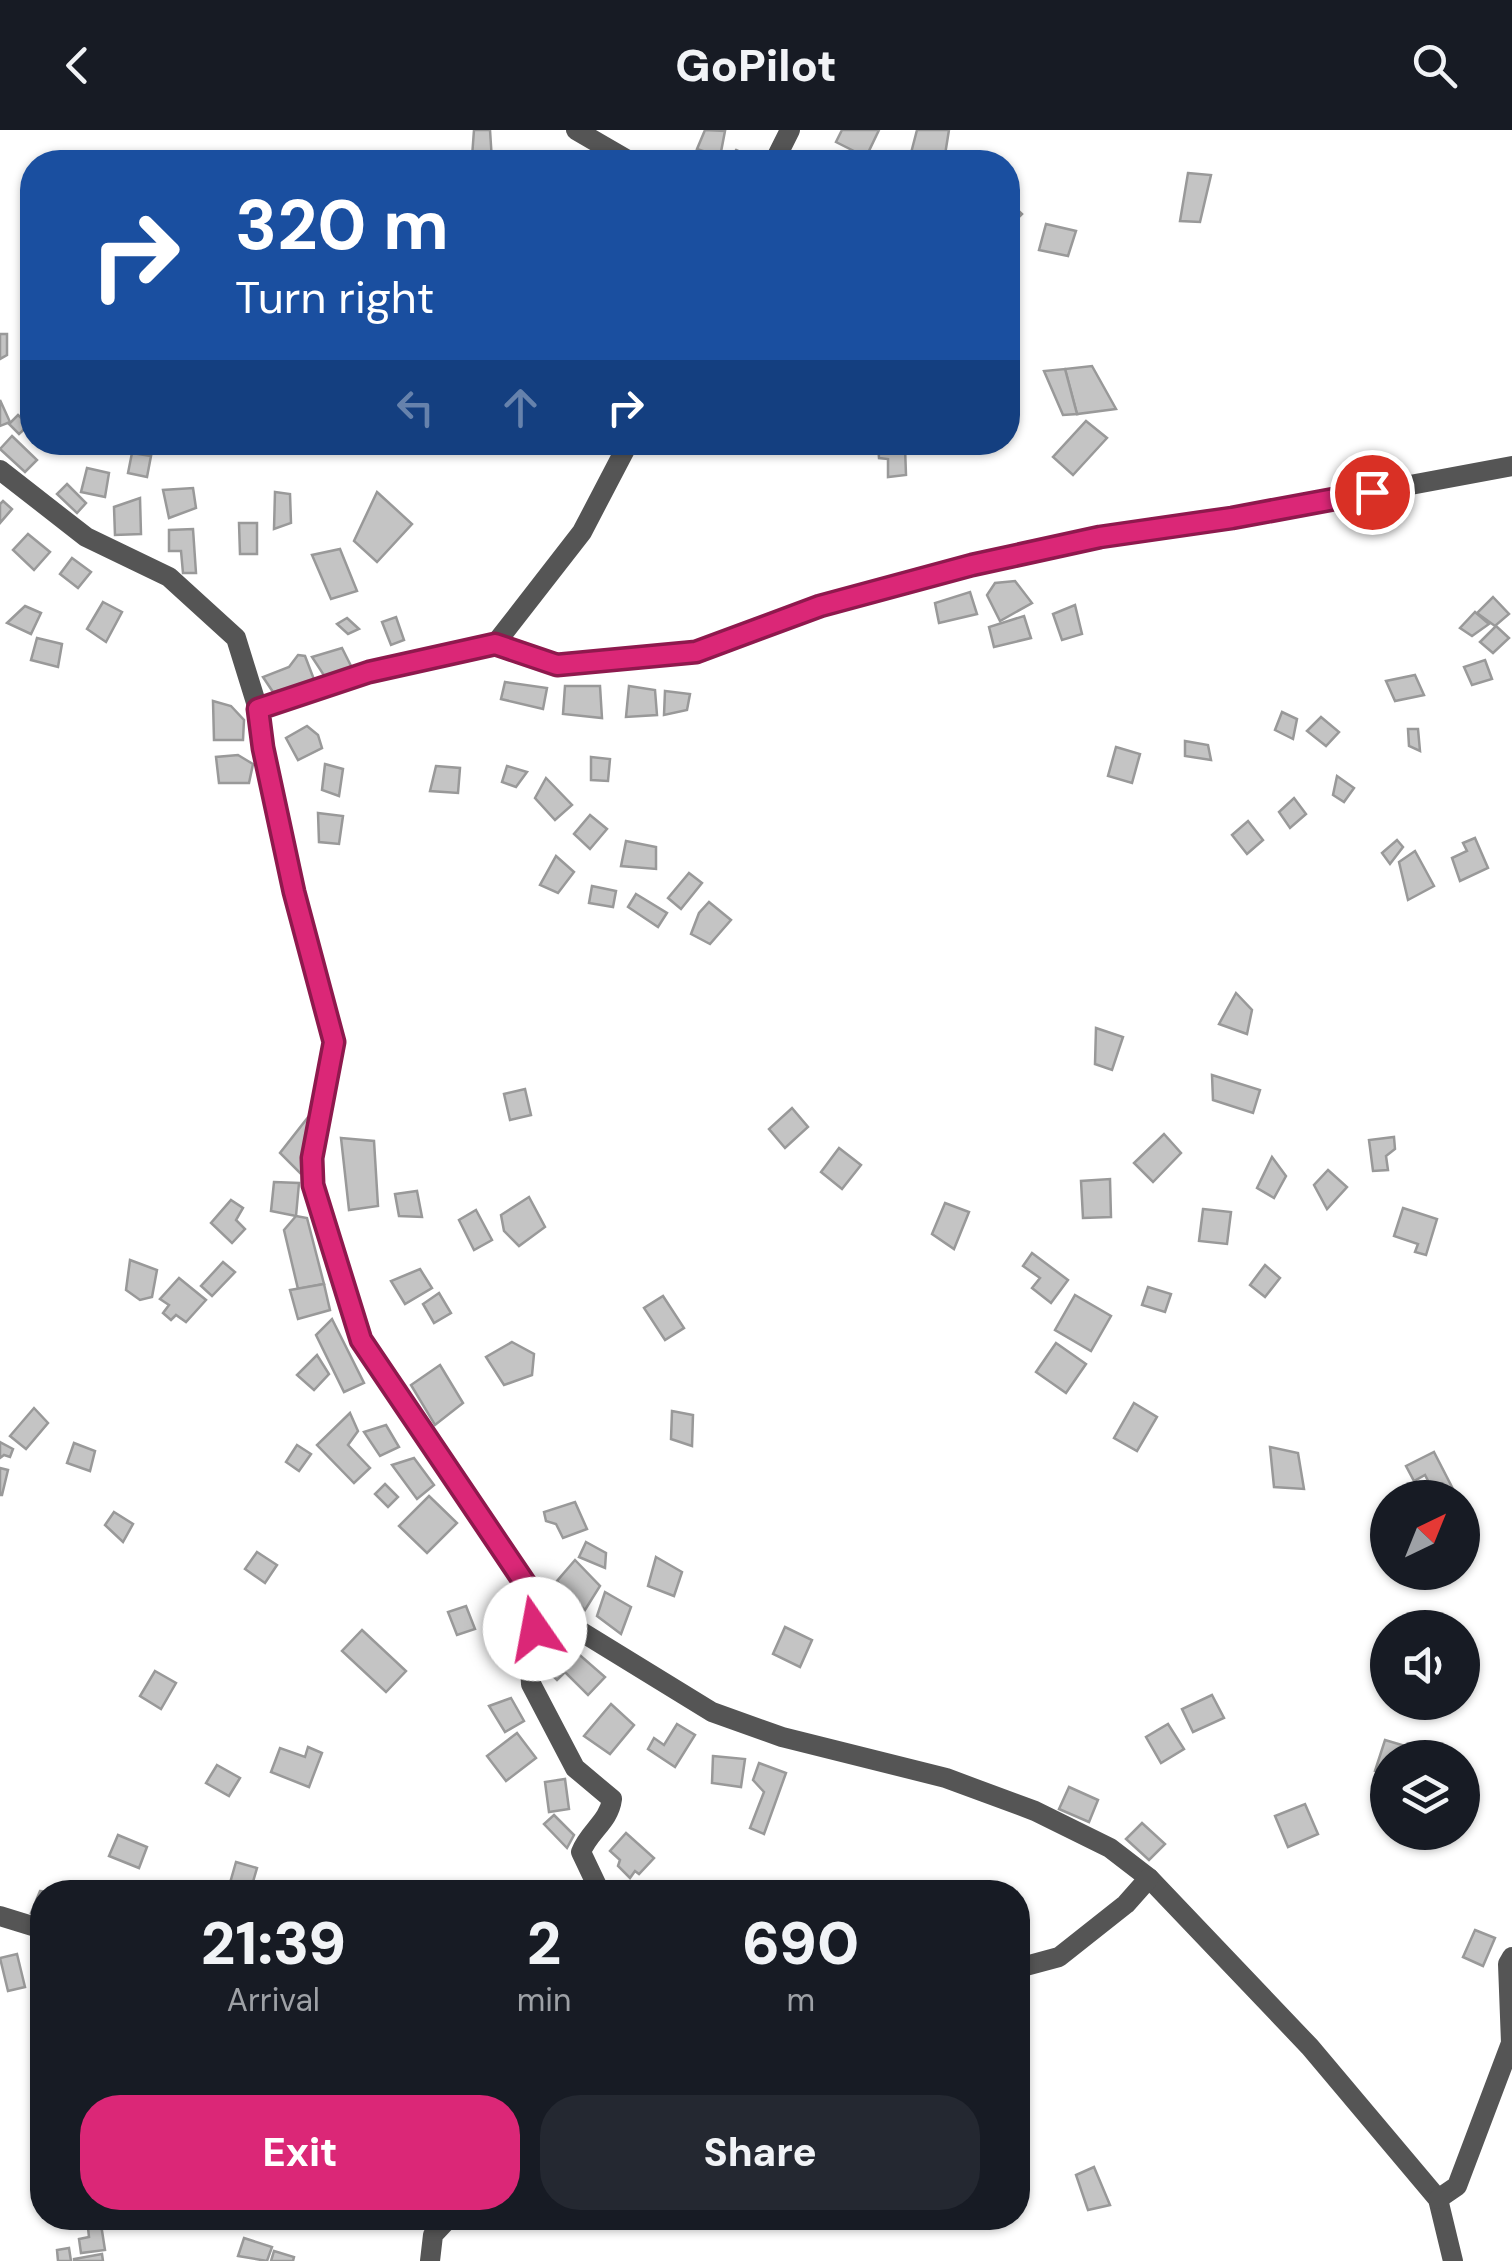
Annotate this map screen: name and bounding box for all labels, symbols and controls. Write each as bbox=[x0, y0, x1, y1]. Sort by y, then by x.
text: GoPilot bbox=[675, 36, 837, 95]
icon: back bbox=[50, 38, 105, 93]
icon: search bbox=[1407, 38, 1462, 93]
text: 320 m bbox=[235, 180, 449, 271]
icon: right bbox=[70, 190, 200, 320]
text: Turn right bbox=[235, 268, 434, 327]
icon: left bbox=[388, 380, 443, 435]
icon: ahead bbox=[493, 380, 548, 435]
icon: right bbox=[598, 380, 653, 435]
pin bbox=[1330, 450, 1415, 535]
icon: arrive bbox=[1345, 465, 1400, 520]
north arrow bbox=[1370, 1480, 1480, 1590]
map controls bbox=[1370, 1480, 1480, 1850]
position arrow bbox=[483, 1577, 587, 1681]
button: sound bbox=[1370, 1610, 1480, 1720]
button: layers bbox=[1370, 1740, 1480, 1850]
text: 21:39 bbox=[201, 1904, 346, 1983]
text: 2 bbox=[527, 1904, 561, 1983]
text: 690 bbox=[742, 1904, 859, 1983]
text: Arrival bbox=[227, 1979, 320, 2021]
text: min bbox=[517, 1979, 571, 2021]
text: m bbox=[786, 1979, 815, 2021]
button: Exit bbox=[80, 2095, 520, 2210]
button: Share bbox=[540, 2095, 980, 2210]

